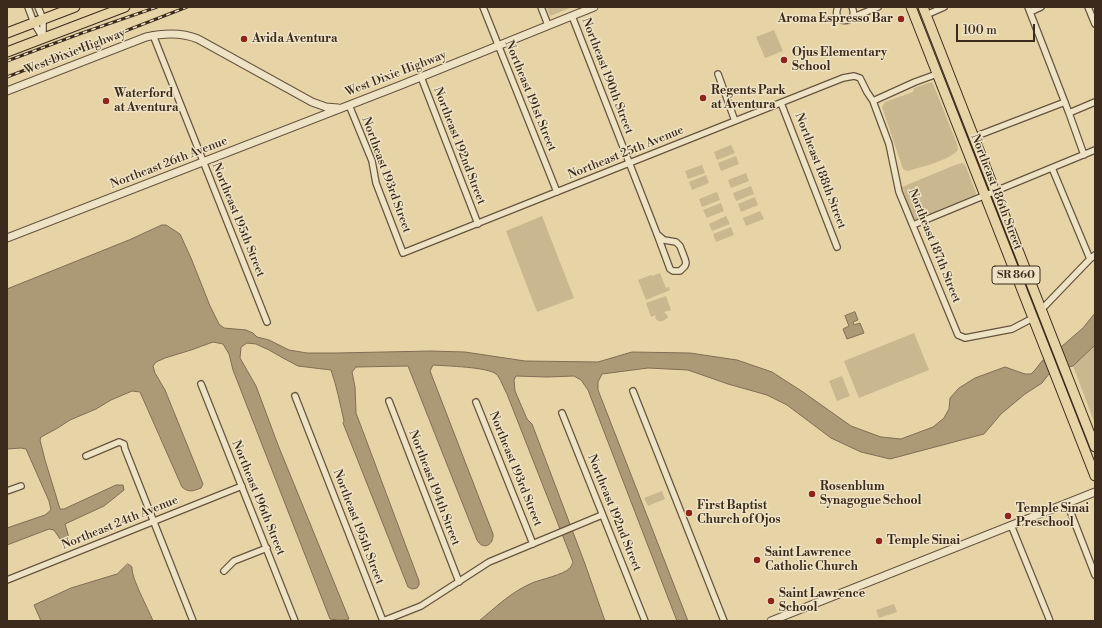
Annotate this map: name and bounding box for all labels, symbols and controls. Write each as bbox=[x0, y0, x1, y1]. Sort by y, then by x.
place label: Aroma Espresso Bar bbox=[778, 12, 893, 26]
marker: Aroma Espresso Bar bbox=[896, 14, 906, 24]
street label: Northeast 190th Street bbox=[578, 16, 636, 136]
scale bar bbox=[958, 16, 1037, 42]
text: 100 m bbox=[963, 23, 997, 38]
street label: West Dixie Highway bbox=[22, 26, 128, 78]
place label: Avida Aventura bbox=[252, 32, 338, 46]
marker: Avida Aventura bbox=[239, 34, 249, 44]
street label: Northeast 191st Street bbox=[501, 38, 559, 154]
place label: Ojus Elementary School bbox=[792, 46, 887, 74]
street label: West Dixie Highway bbox=[343, 48, 449, 100]
marker: Ojus Elementary School bbox=[779, 55, 789, 65]
place label: Regents Park at Aventura bbox=[711, 84, 786, 112]
street label: Northeast 192nd Street bbox=[430, 85, 488, 207]
place label: Waterford at Aventura bbox=[114, 87, 178, 115]
marker: Regents Park at Aventura bbox=[698, 93, 708, 103]
marker: Waterford at Aventura bbox=[101, 96, 111, 106]
street label: Northeast 188th Street bbox=[791, 111, 849, 231]
street label: Northeast 193rd Street bbox=[358, 115, 414, 235]
street label: Northeast 25th Avenue bbox=[566, 123, 686, 183]
street label: Northeast 186th Street bbox=[967, 132, 1025, 252]
street label: Northeast 26th Avenue bbox=[108, 134, 230, 192]
street label: Northeast 195th Street bbox=[208, 161, 268, 279]
street label: Northeast 187th Street bbox=[905, 187, 963, 305]
road number: SR 860 bbox=[992, 266, 1040, 284]
street label: Northeast 193rd Street bbox=[485, 410, 545, 528]
street label: Northeast 194th Street bbox=[405, 428, 463, 548]
street label: Northeast 196th Street bbox=[228, 438, 288, 558]
street label: Northeast 192nd Street bbox=[584, 453, 644, 573]
street label: Northeast 195th Street bbox=[329, 467, 387, 587]
place label: Rosenblum Synagogue School bbox=[820, 480, 922, 508]
marker: Rosenblum Synagogue School bbox=[807, 489, 817, 499]
street label: Northeast 24th Avenue bbox=[60, 493, 180, 553]
place label: First Baptist Church of Ojos bbox=[697, 499, 781, 527]
place label: Temple Sinai Preschool bbox=[1016, 502, 1089, 530]
marker: First Baptist Church of Ojos bbox=[684, 508, 694, 518]
marker: Temple Sinai Preschool bbox=[1003, 511, 1013, 521]
place label: Temple Sinai bbox=[887, 534, 960, 548]
marker: Temple Sinai bbox=[874, 536, 884, 546]
place label: Saint Lawrence Catholic Church bbox=[765, 546, 858, 574]
marker: Saint Lawrence Catholic Church bbox=[752, 555, 762, 565]
place label: Saint Lawrence School bbox=[779, 587, 865, 615]
marker: Saint Lawrence School bbox=[766, 596, 776, 606]

